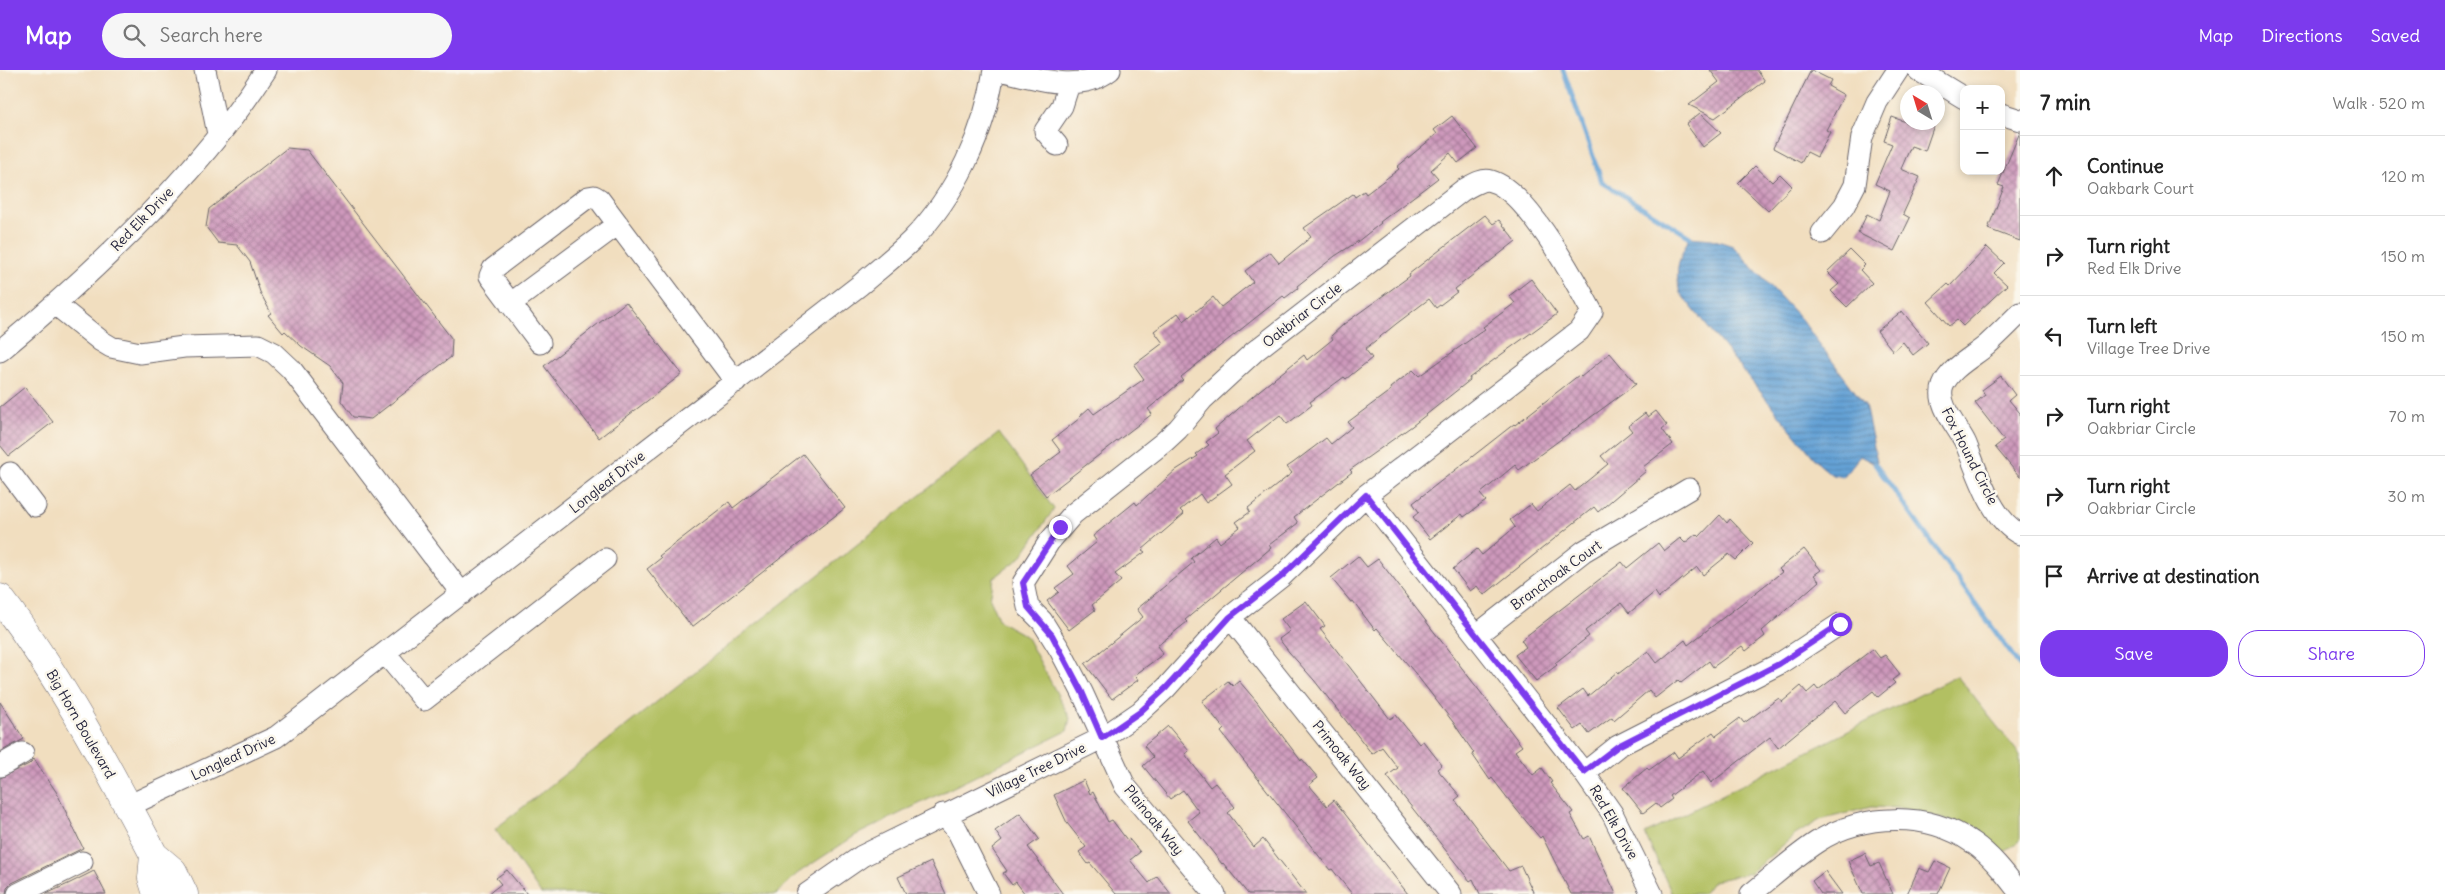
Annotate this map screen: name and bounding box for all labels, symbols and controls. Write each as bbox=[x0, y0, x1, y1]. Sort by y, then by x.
search box bbox=[102, 13, 452, 58]
text: Map bbox=[25, 20, 72, 50]
icon: search bbox=[120, 21, 148, 49]
text: Search here bbox=[160, 23, 263, 47]
text: Map bbox=[2198, 24, 2233, 47]
text: Directions bbox=[2261, 24, 2343, 47]
text: Saved bbox=[2371, 24, 2420, 47]
north arrow bbox=[1900, 85, 1945, 130]
map controls bbox=[1960, 85, 2005, 175]
button: + bbox=[1960, 85, 2005, 130]
text: 7 min bbox=[2040, 89, 2091, 116]
text: Walk · 520 m bbox=[2333, 93, 2425, 113]
button: − bbox=[1960, 130, 2005, 175]
text: Continue bbox=[2087, 154, 2164, 178]
icon: ahead bbox=[2040, 162, 2068, 190]
text: 120 m bbox=[2382, 166, 2425, 186]
text: Oakbark Court bbox=[2087, 178, 2194, 198]
street label: Red Elk Drive bbox=[107, 183, 177, 255]
text: Turn right bbox=[2087, 234, 2170, 258]
icon: right bbox=[2040, 242, 2068, 270]
text: 150 m bbox=[2381, 246, 2425, 266]
text: Red Elk Drive bbox=[2087, 258, 2181, 278]
street label: Oakbriar Circle bbox=[1259, 279, 1345, 351]
text: Turn left bbox=[2087, 314, 2157, 338]
icon: left bbox=[2040, 322, 2068, 350]
text: 150 m bbox=[2381, 326, 2425, 346]
text: Village Tree Drive bbox=[2087, 338, 2210, 358]
text: Turn right bbox=[2087, 394, 2170, 418]
icon: right bbox=[2040, 402, 2068, 430]
street label: Fox Hound Circle bbox=[1938, 404, 2002, 508]
text: 70 m bbox=[2389, 406, 2425, 426]
text: Oakbriar Circle bbox=[2087, 418, 2196, 438]
street label: Longleaf Drive bbox=[566, 447, 648, 517]
text: Turn right bbox=[2087, 474, 2170, 498]
icon: right bbox=[2040, 482, 2068, 510]
text: 30 m bbox=[2388, 486, 2425, 506]
text: Oakbriar Circle bbox=[2087, 498, 2196, 518]
route end bbox=[1049, 516, 1072, 539]
street label: Branchoak Court bbox=[1507, 536, 1605, 614]
icon: arrive bbox=[2040, 562, 2068, 590]
text: Arrive at destination bbox=[2087, 564, 2260, 588]
route start bbox=[1829, 613, 1852, 636]
button: Save bbox=[2040, 630, 2228, 677]
button: Share bbox=[2238, 630, 2425, 677]
street label: Big Horn Boulevard bbox=[42, 666, 120, 782]
street label: Primoak Way bbox=[1309, 717, 1375, 793]
street label: Longleaf Drive bbox=[188, 730, 278, 784]
street label: Village Tree Drive bbox=[984, 738, 1088, 802]
street label: Plainoak Way bbox=[1120, 781, 1188, 859]
street label: Red Elk Drive bbox=[1586, 782, 1642, 862]

